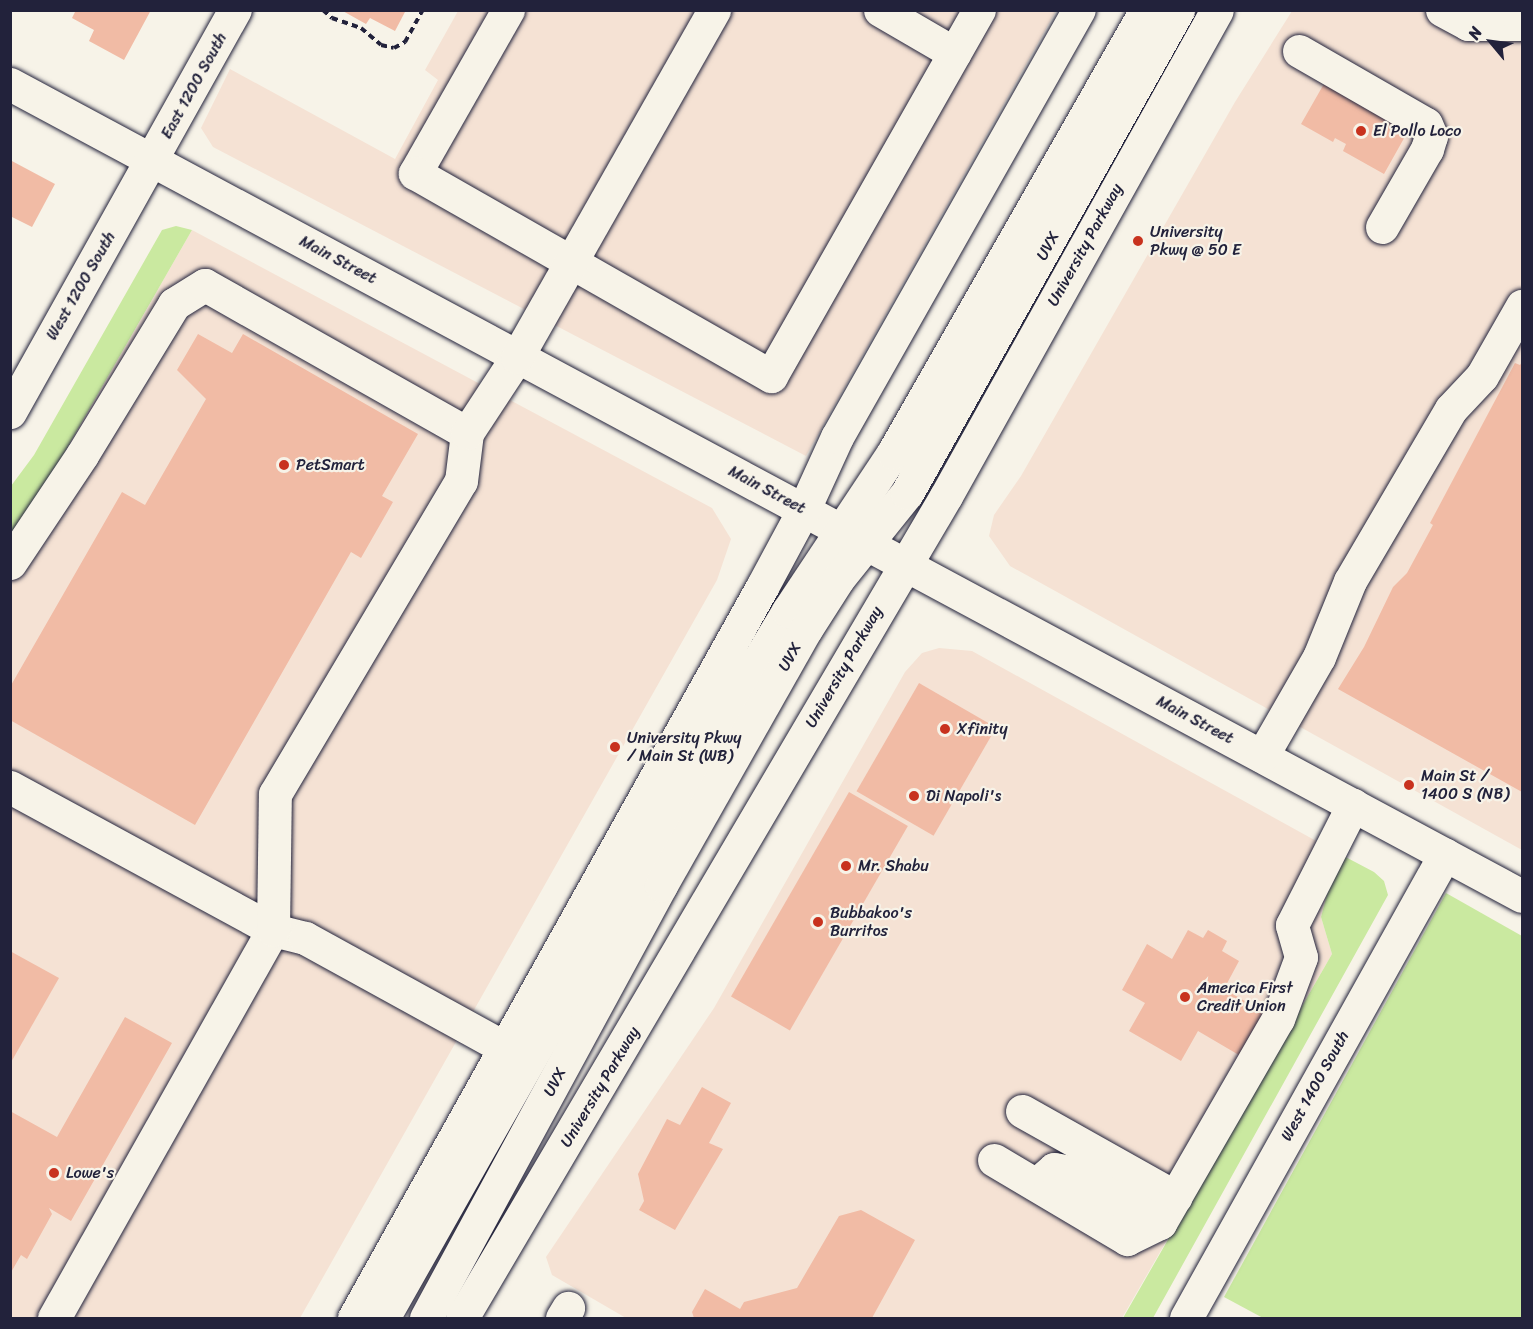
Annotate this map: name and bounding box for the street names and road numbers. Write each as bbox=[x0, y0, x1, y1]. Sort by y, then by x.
street label: East 1200 South bbox=[157, 30, 231, 142]
street label: University Parkway bbox=[1043, 180, 1127, 310]
street label: UVX bbox=[1032, 228, 1064, 264]
street label: West 1200 South bbox=[42, 229, 120, 343]
street label: Main Street bbox=[296, 232, 380, 288]
street label: Main Street bbox=[725, 462, 809, 518]
street label: University Parkway bbox=[801, 603, 887, 731]
street label: UVX bbox=[774, 639, 806, 675]
street label: Main Street bbox=[1153, 692, 1237, 748]
street label: University Parkway bbox=[556, 1023, 644, 1151]
street label: West 1400 South bbox=[1277, 1028, 1353, 1144]
street label: UVX bbox=[540, 1064, 570, 1100]

